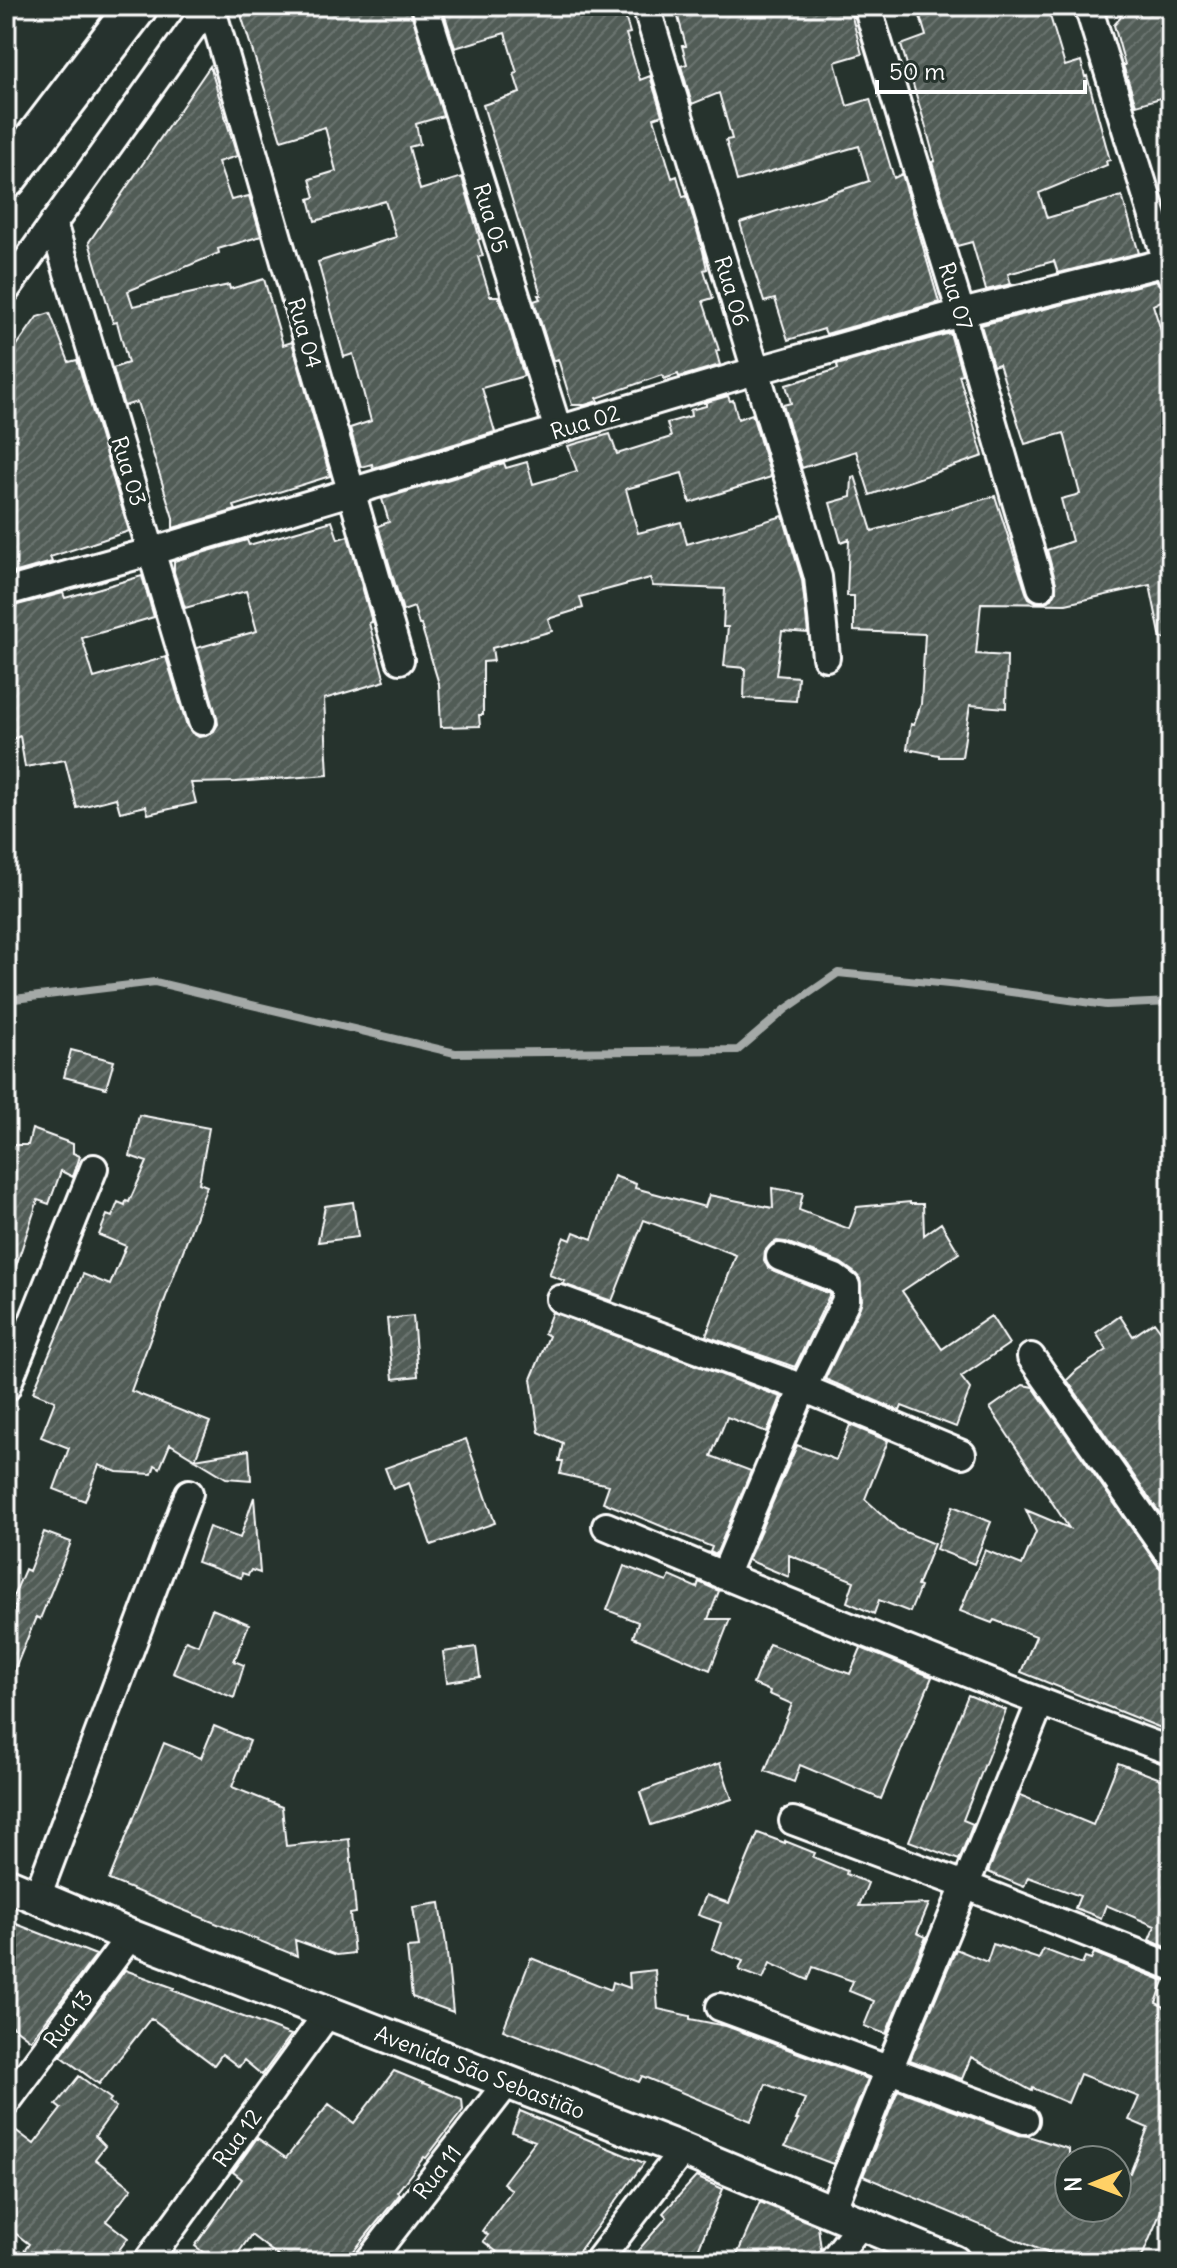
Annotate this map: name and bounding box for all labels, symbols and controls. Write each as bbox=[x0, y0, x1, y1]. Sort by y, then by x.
scale bar bbox=[877, 44, 1085, 94]
text: 50 m bbox=[889, 56, 945, 86]
street label: Rua 05 bbox=[467, 180, 515, 256]
street label: Rua 06 bbox=[708, 253, 756, 329]
street label: Rua 07 bbox=[932, 259, 980, 333]
street label: Rua 04 bbox=[282, 295, 328, 371]
street label: Rua 02 bbox=[547, 398, 623, 446]
street label: Rua 03 bbox=[105, 433, 153, 509]
street label: Rua 13 bbox=[37, 1984, 99, 2054]
street label: Avenida São Sebastião bbox=[371, 2019, 589, 2125]
street label: Rua 12 bbox=[207, 2103, 267, 2173]
street label: Rua 11 bbox=[407, 2139, 467, 2205]
north arrow bbox=[1053, 2144, 1133, 2224]
text: N bbox=[1059, 2177, 1087, 2192]

